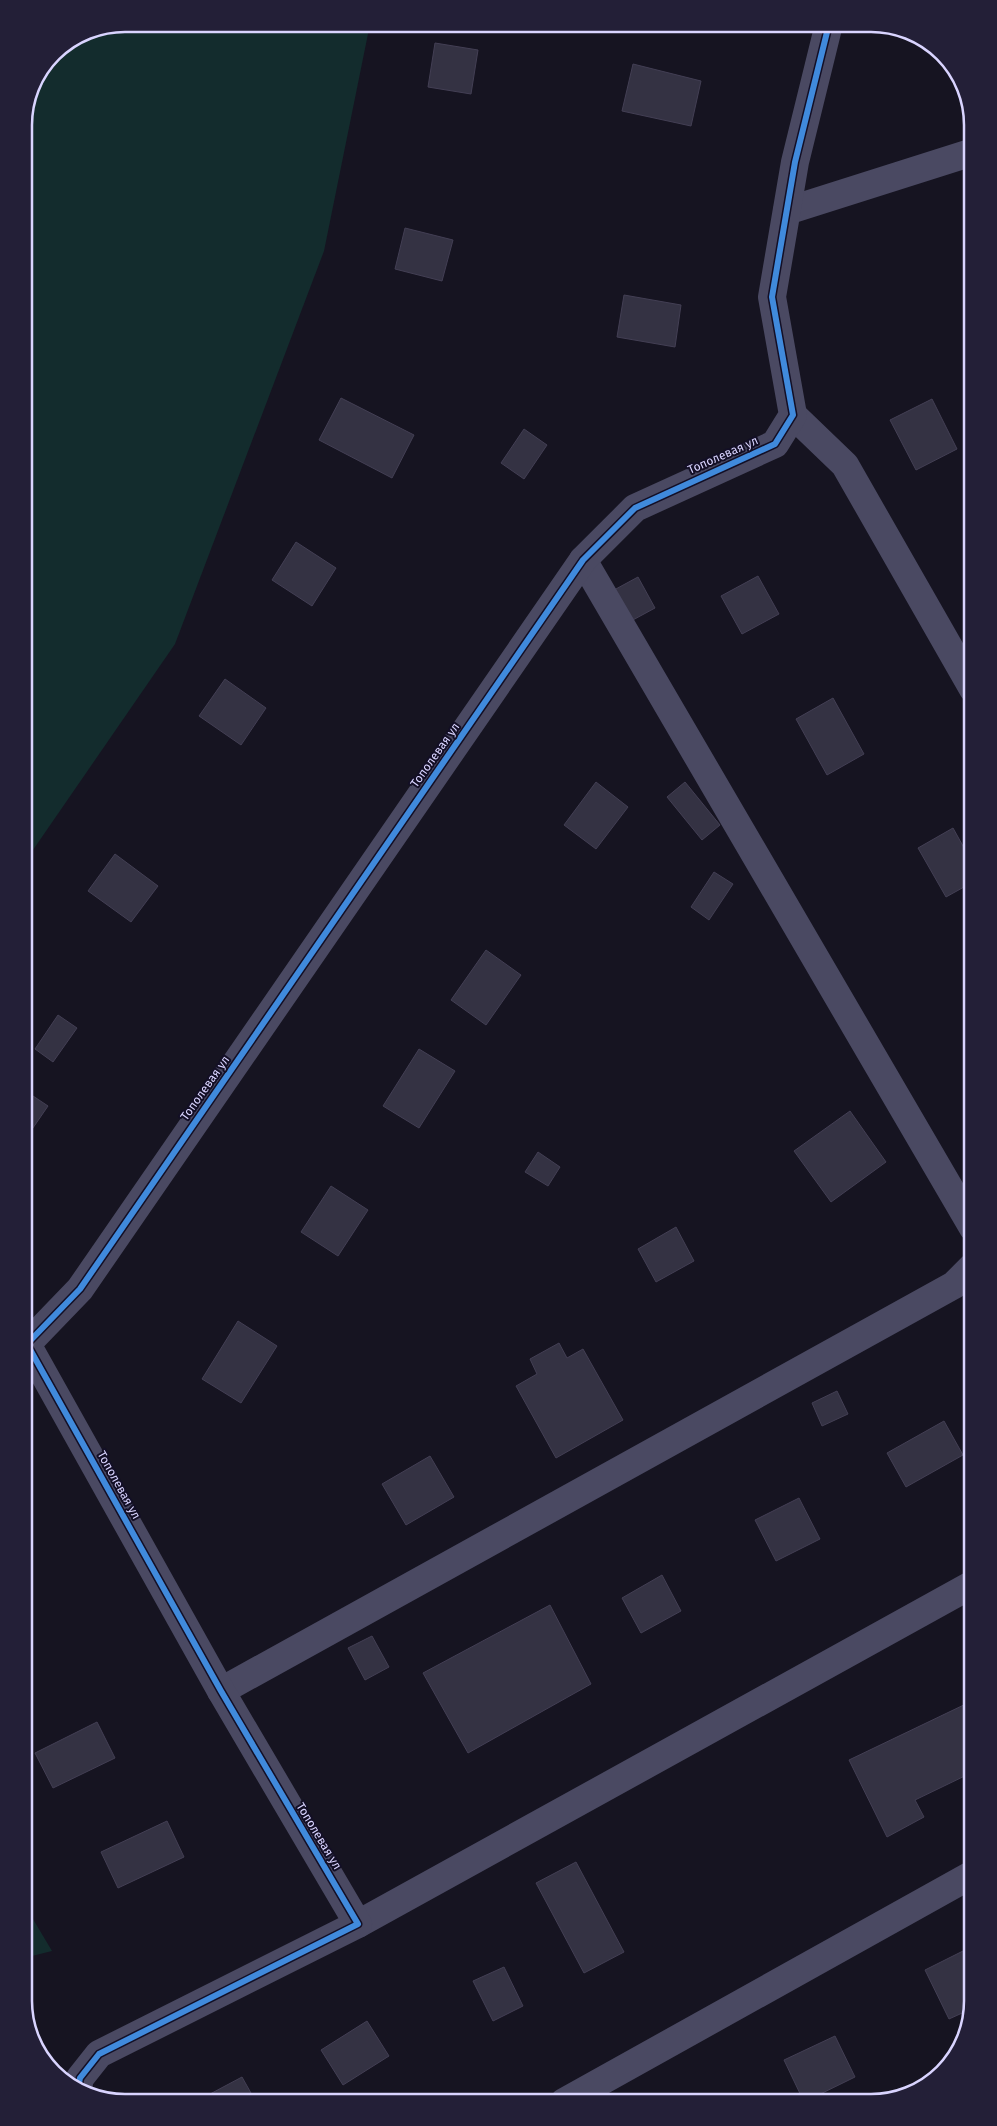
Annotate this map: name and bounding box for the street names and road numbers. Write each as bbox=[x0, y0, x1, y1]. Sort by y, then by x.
street label: Тополевая ул bbox=[686, 433, 760, 477]
street label: Тополевая ул bbox=[408, 720, 462, 790]
street label: Тополевая ул bbox=[178, 1053, 232, 1123]
street label: Тополевая ул bbox=[95, 1449, 143, 1521]
street label: Тополевая ул bbox=[294, 1800, 344, 1872]

